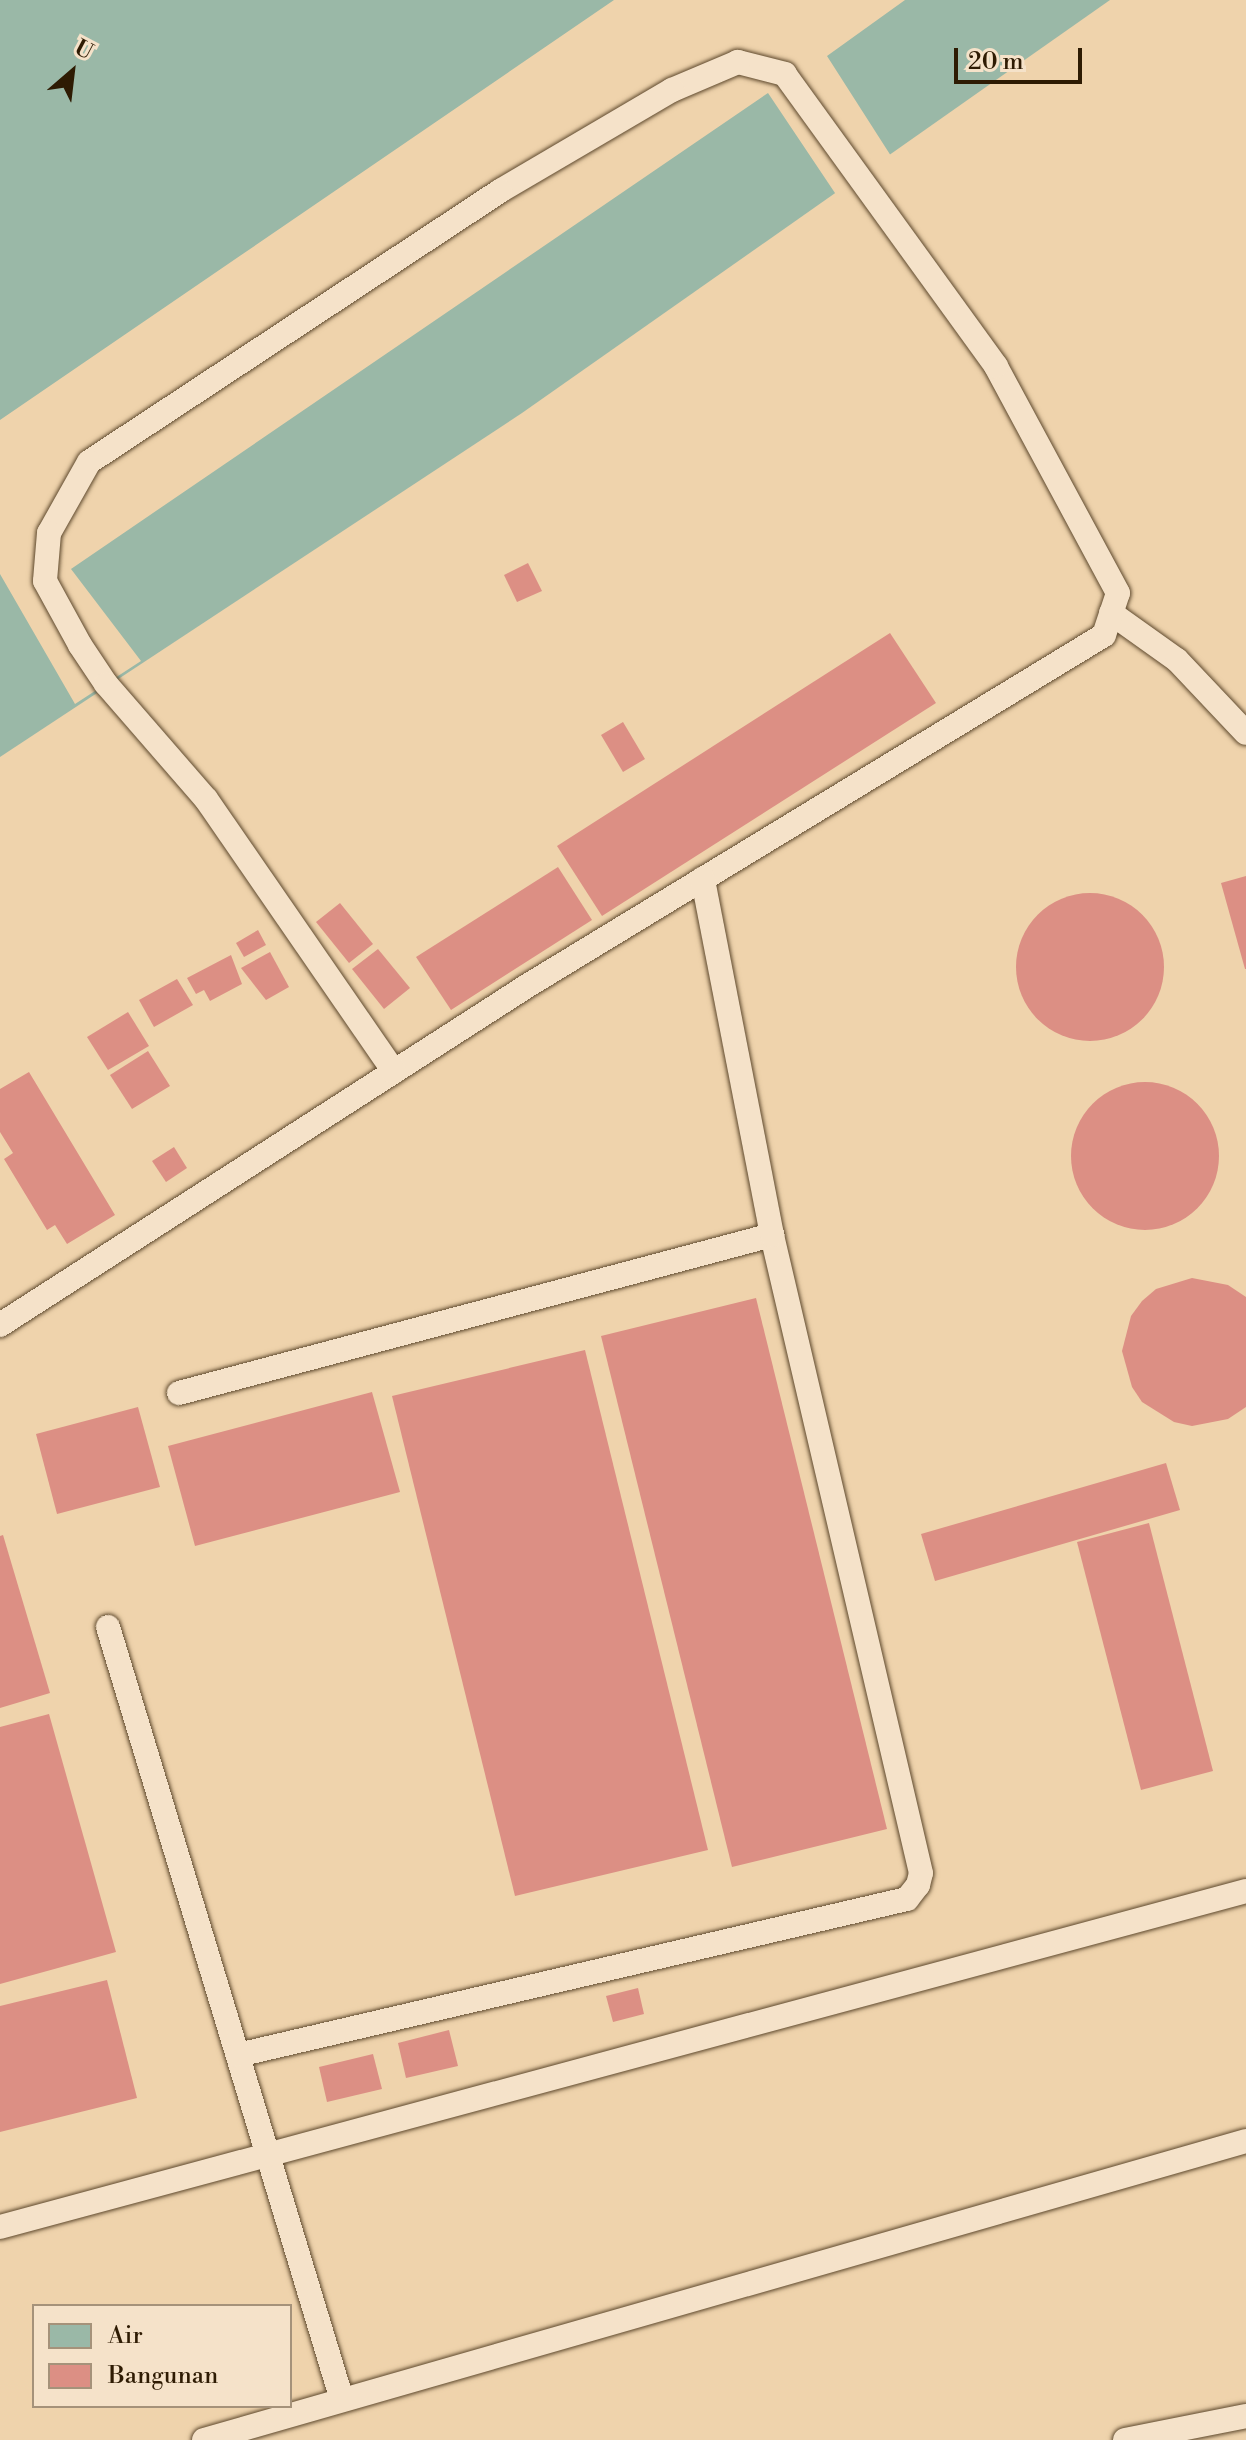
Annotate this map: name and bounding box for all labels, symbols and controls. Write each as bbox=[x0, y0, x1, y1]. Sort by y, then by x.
north arrow bbox=[32, 32, 112, 112]
scale bar bbox=[958, 32, 1086, 82]
text: U bbox=[70, 34, 97, 66]
text: 20 m bbox=[968, 47, 1024, 77]
legend bbox=[32, 2304, 292, 2408]
text: Air bbox=[108, 2321, 143, 2351]
text: Bangunan bbox=[108, 2361, 218, 2391]

